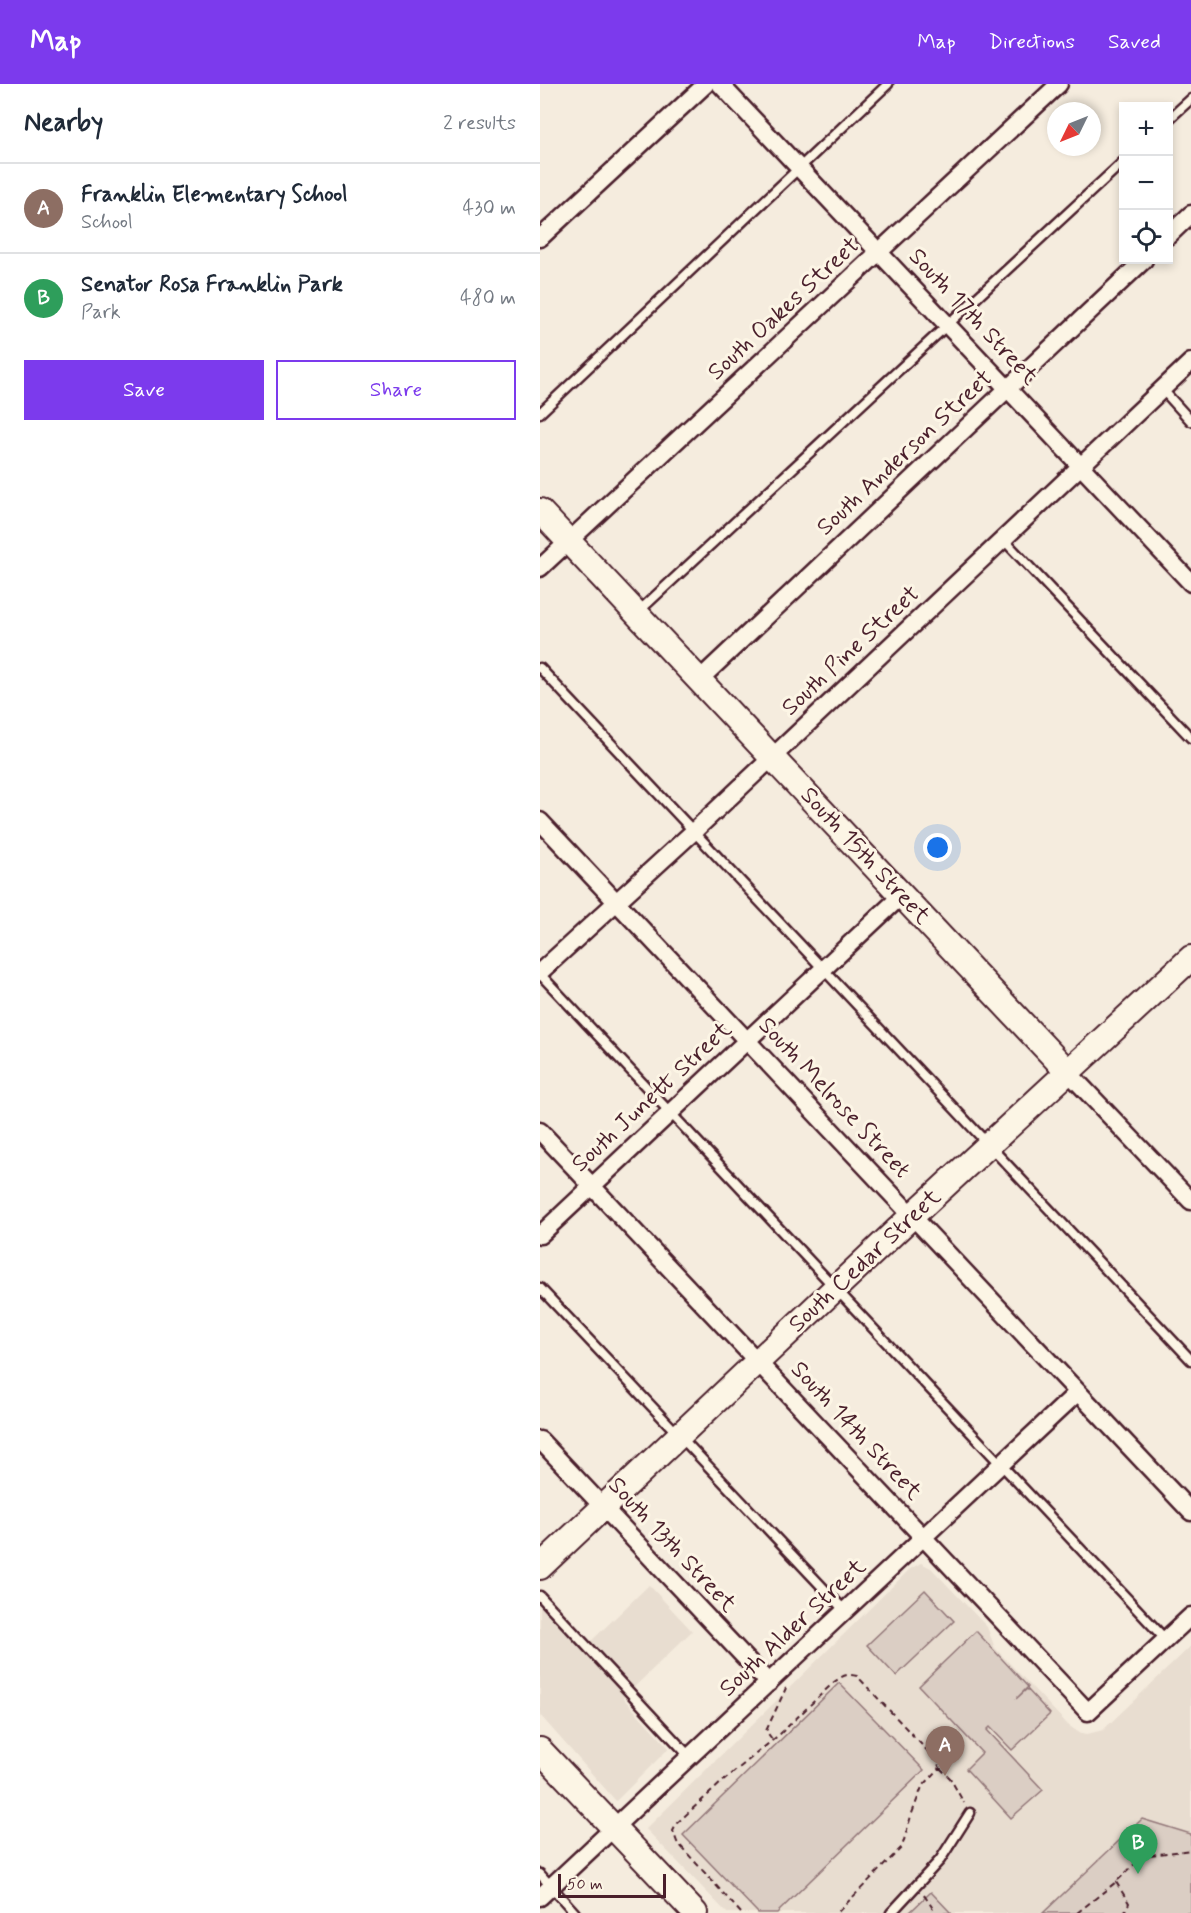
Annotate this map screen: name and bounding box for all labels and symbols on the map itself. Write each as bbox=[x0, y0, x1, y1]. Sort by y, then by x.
north arrow bbox=[1047, 102, 1101, 156]
street label: South Oakes Street bbox=[701, 230, 867, 388]
street label: South 17th Street bbox=[901, 242, 1045, 392]
street label: South Anderson Street bbox=[810, 363, 1000, 543]
street label: South Pine Street bbox=[775, 579, 927, 723]
street label: South 15th Street bbox=[793, 780, 937, 932]
your location bbox=[923, 833, 952, 862]
street label: South Melrose Street bbox=[751, 1011, 917, 1185]
street label: South Junett Street bbox=[565, 1015, 739, 1179]
street label: South Cedar Street bbox=[782, 1182, 948, 1340]
street label: South 14th Street bbox=[784, 1355, 928, 1507]
street label: South 13th Street bbox=[601, 1470, 743, 1620]
street label: South Alder Street bbox=[713, 1552, 873, 1704]
pin: A bbox=[926, 1726, 964, 1776]
pin: B bbox=[1118, 1824, 1158, 1874]
scale bar bbox=[558, 1871, 666, 1898]

